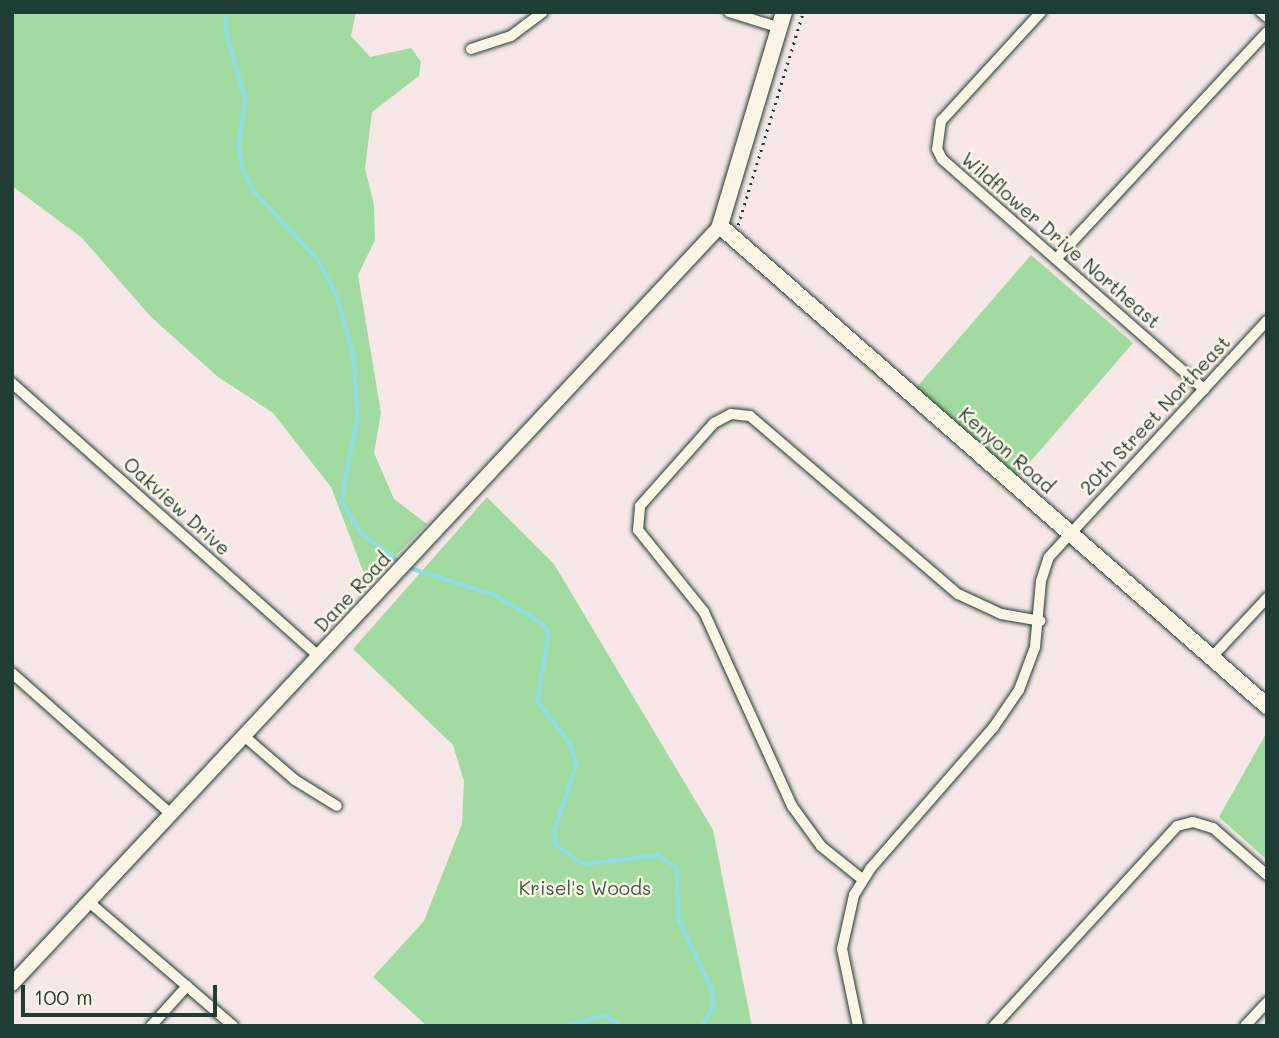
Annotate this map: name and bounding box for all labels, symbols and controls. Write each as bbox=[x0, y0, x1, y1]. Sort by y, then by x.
street label: Wildflower Drive Northeast bbox=[957, 147, 1165, 333]
street label: 20th Street Northeast bbox=[1075, 331, 1235, 499]
street label: Kenyon Road bbox=[955, 402, 1059, 498]
street label: Oakview Drive bbox=[119, 452, 235, 560]
street label: Dane Road bbox=[309, 547, 395, 637]
park label: Krisel's Woods bbox=[519, 877, 651, 899]
scale bar bbox=[24, 972, 220, 1016]
text: 100 m bbox=[34, 983, 93, 1010]

